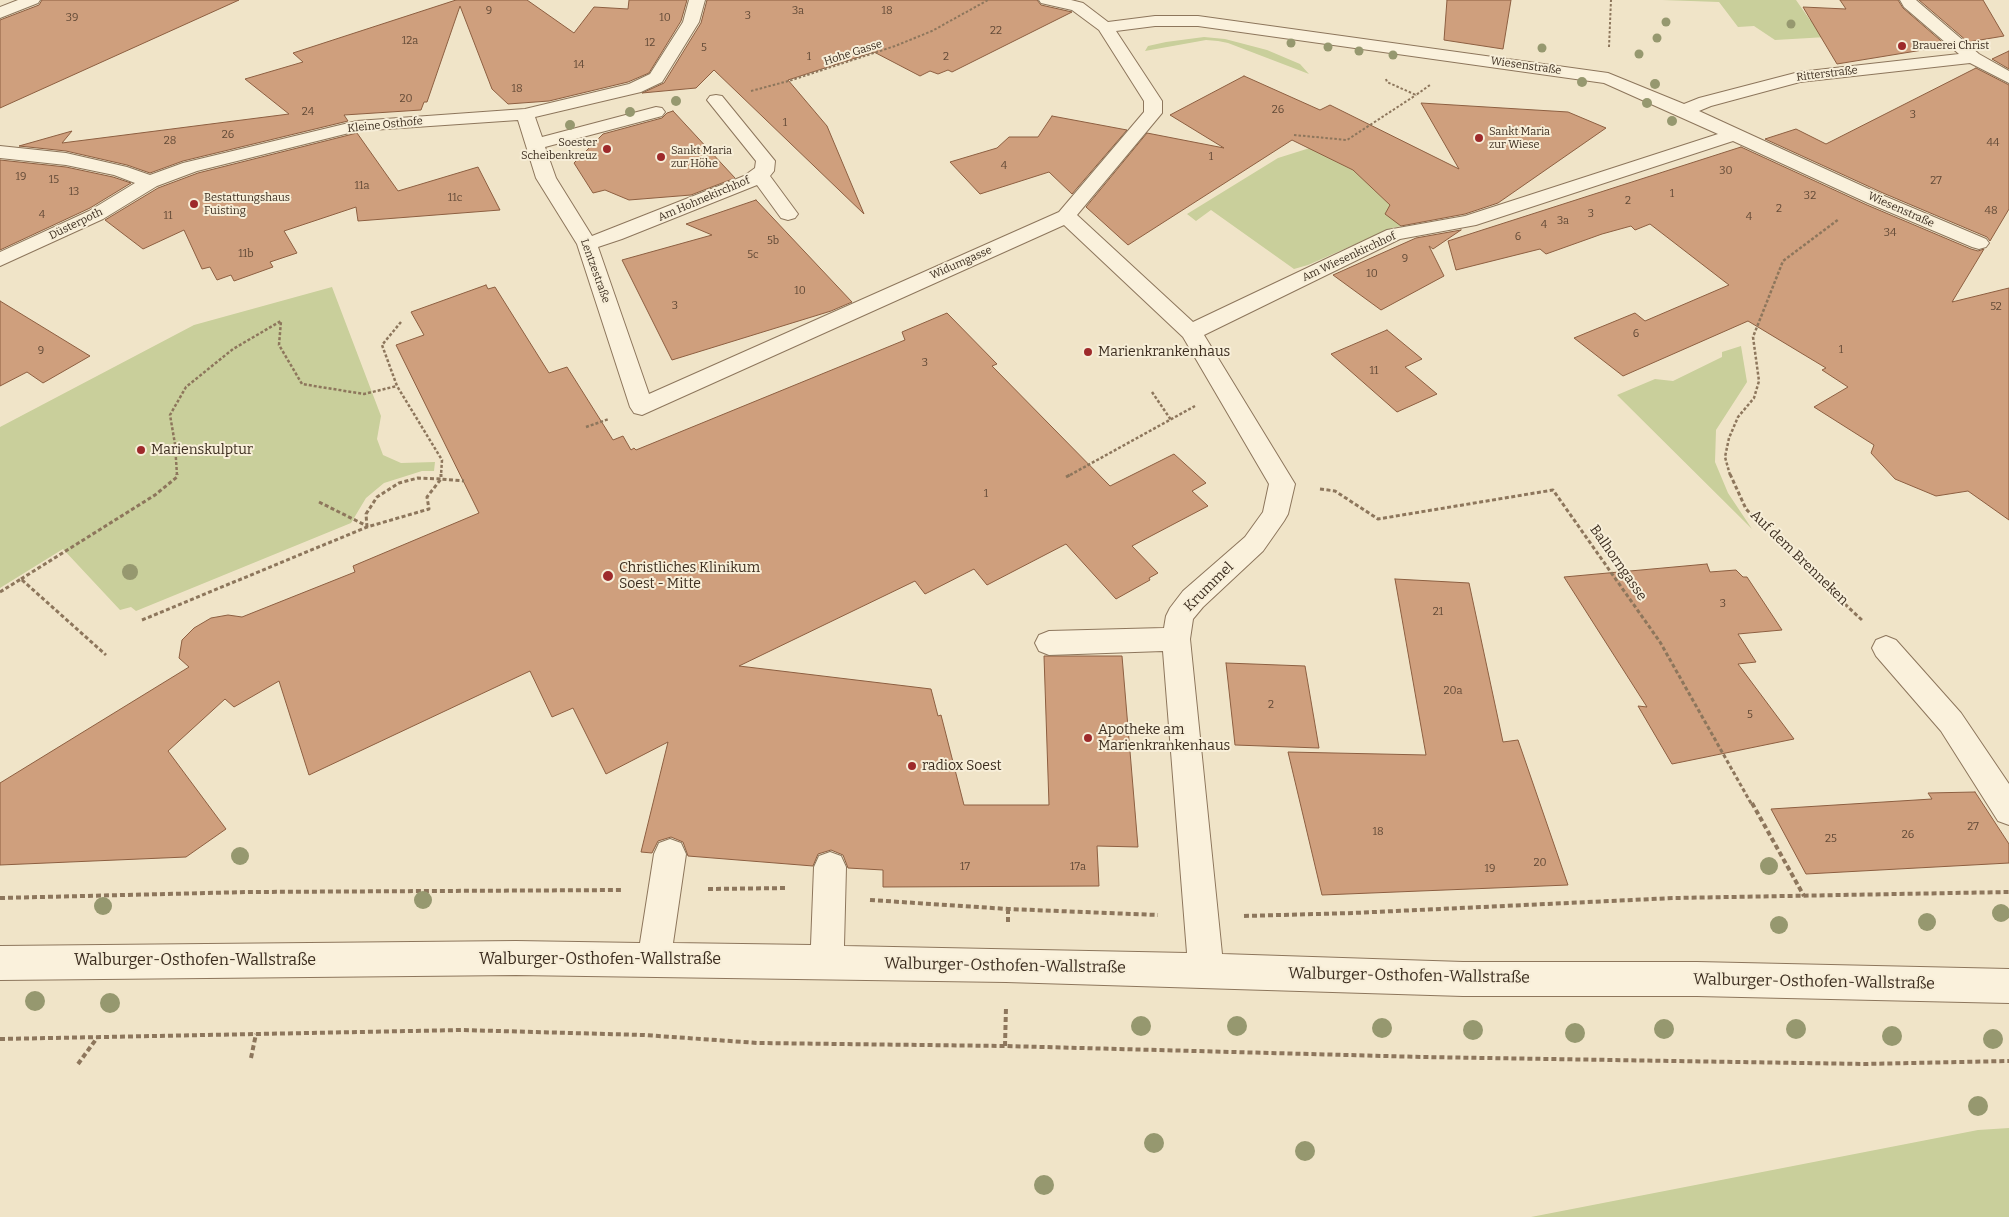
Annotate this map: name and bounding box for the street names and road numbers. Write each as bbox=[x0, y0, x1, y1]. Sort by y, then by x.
street label: Hohe Gasse bbox=[822, 37, 884, 69]
street label: Wiesenstraße bbox=[1490, 55, 1562, 77]
street label: Ritterstraße bbox=[1796, 64, 1858, 84]
street label: Kleine Osthofe bbox=[347, 114, 423, 136]
street label: Am Hohnekirchhof bbox=[656, 174, 752, 224]
street label: Wiesenstraße bbox=[1866, 190, 1936, 230]
street label: Düsterpoth bbox=[47, 205, 105, 243]
street label: Am Wiesenkirchhof bbox=[1300, 230, 1398, 284]
street label: Lentzestraße bbox=[577, 237, 613, 305]
street label: Widumgasse bbox=[928, 243, 994, 283]
street label: Auf dem Brenneken bbox=[1747, 507, 1851, 609]
street label: Balhorngasse bbox=[1586, 522, 1650, 604]
street label: Krummel bbox=[1181, 559, 1237, 615]
street label: Walburger-Osthofen-Wallstraße bbox=[479, 950, 721, 970]
street label: Walburger-Osthofen-Wallstraße bbox=[74, 951, 316, 971]
street label: Walburger-Osthofen-Wallstraße bbox=[884, 954, 1126, 978]
street label: Walburger-Osthofen-Wallstraße bbox=[1288, 964, 1530, 988]
street label: Walburger-Osthofen-Wallstraße bbox=[1693, 970, 1935, 994]

